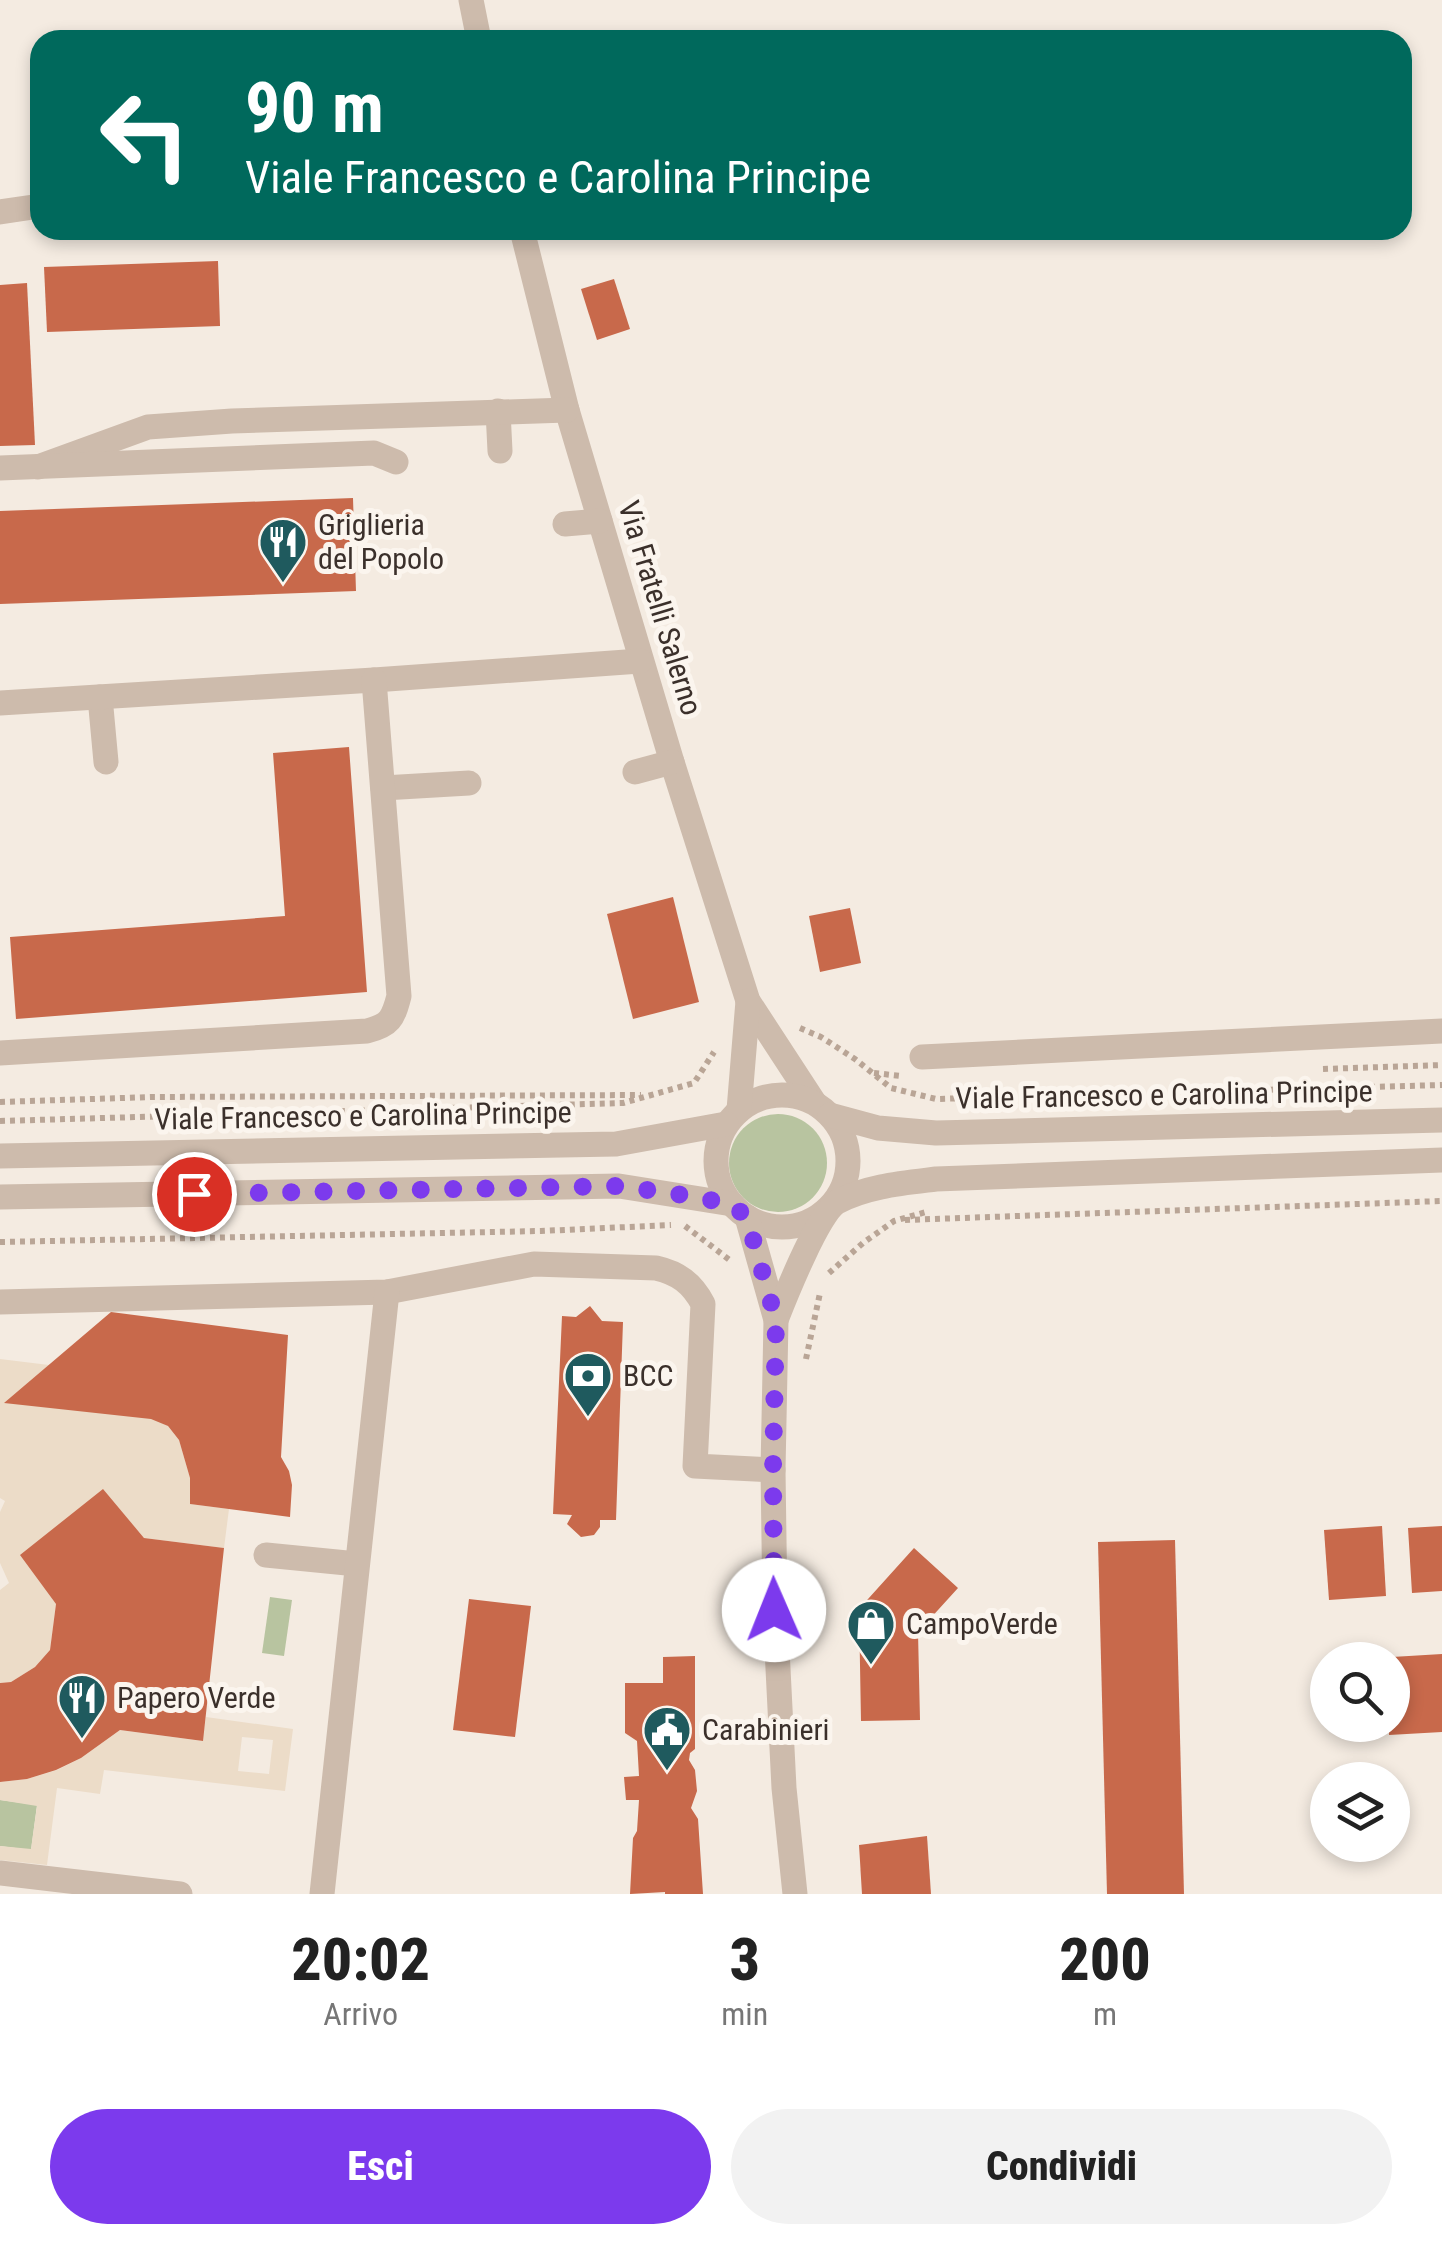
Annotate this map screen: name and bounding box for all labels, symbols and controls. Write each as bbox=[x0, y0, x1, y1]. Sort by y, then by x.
text: 90 m bbox=[245, 67, 384, 149]
icon: left bbox=[80, 70, 210, 200]
text: Viale Francesco e Carolina Principe bbox=[245, 151, 871, 204]
street label: Via Fratelli Salerno bbox=[611, 497, 710, 719]
place label: Griglieria del Popolo bbox=[318, 507, 444, 576]
restaurant icon: Griglieria del Popolo bbox=[257, 516, 309, 584]
street label: Viale Francesco e Carolina Principe bbox=[955, 1073, 1373, 1116]
street label: Viale Francesco e Carolina Principe bbox=[154, 1094, 572, 1137]
pin bbox=[152, 1152, 237, 1237]
icon: arrive bbox=[167, 1167, 222, 1222]
bank icon: BCC bbox=[562, 1350, 614, 1418]
place label: BCC bbox=[623, 1358, 673, 1393]
position arrow bbox=[722, 1558, 826, 1662]
shop icon: CampoVerde bbox=[845, 1598, 897, 1666]
place label: CampoVerde bbox=[906, 1606, 1058, 1641]
map controls bbox=[1310, 1642, 1410, 1862]
button: search bbox=[1310, 1642, 1410, 1742]
restaurant icon: Papero Verde bbox=[56, 1672, 108, 1740]
place label: Papero Verde bbox=[117, 1680, 276, 1715]
public building icon: Carabinieri bbox=[641, 1704, 693, 1772]
place label: Carabinieri bbox=[702, 1712, 830, 1747]
button: layers bbox=[1310, 1762, 1410, 1862]
text: 20:02 bbox=[291, 1924, 430, 1995]
text: 3 bbox=[729, 1924, 760, 1995]
text: 200 bbox=[1059, 1924, 1151, 1995]
text: Arrivo bbox=[323, 1995, 398, 2033]
text: min bbox=[721, 1995, 768, 2033]
text: m bbox=[1093, 1995, 1117, 2033]
button: Esci bbox=[50, 2109, 711, 2224]
button: Condividi bbox=[731, 2109, 1392, 2224]

